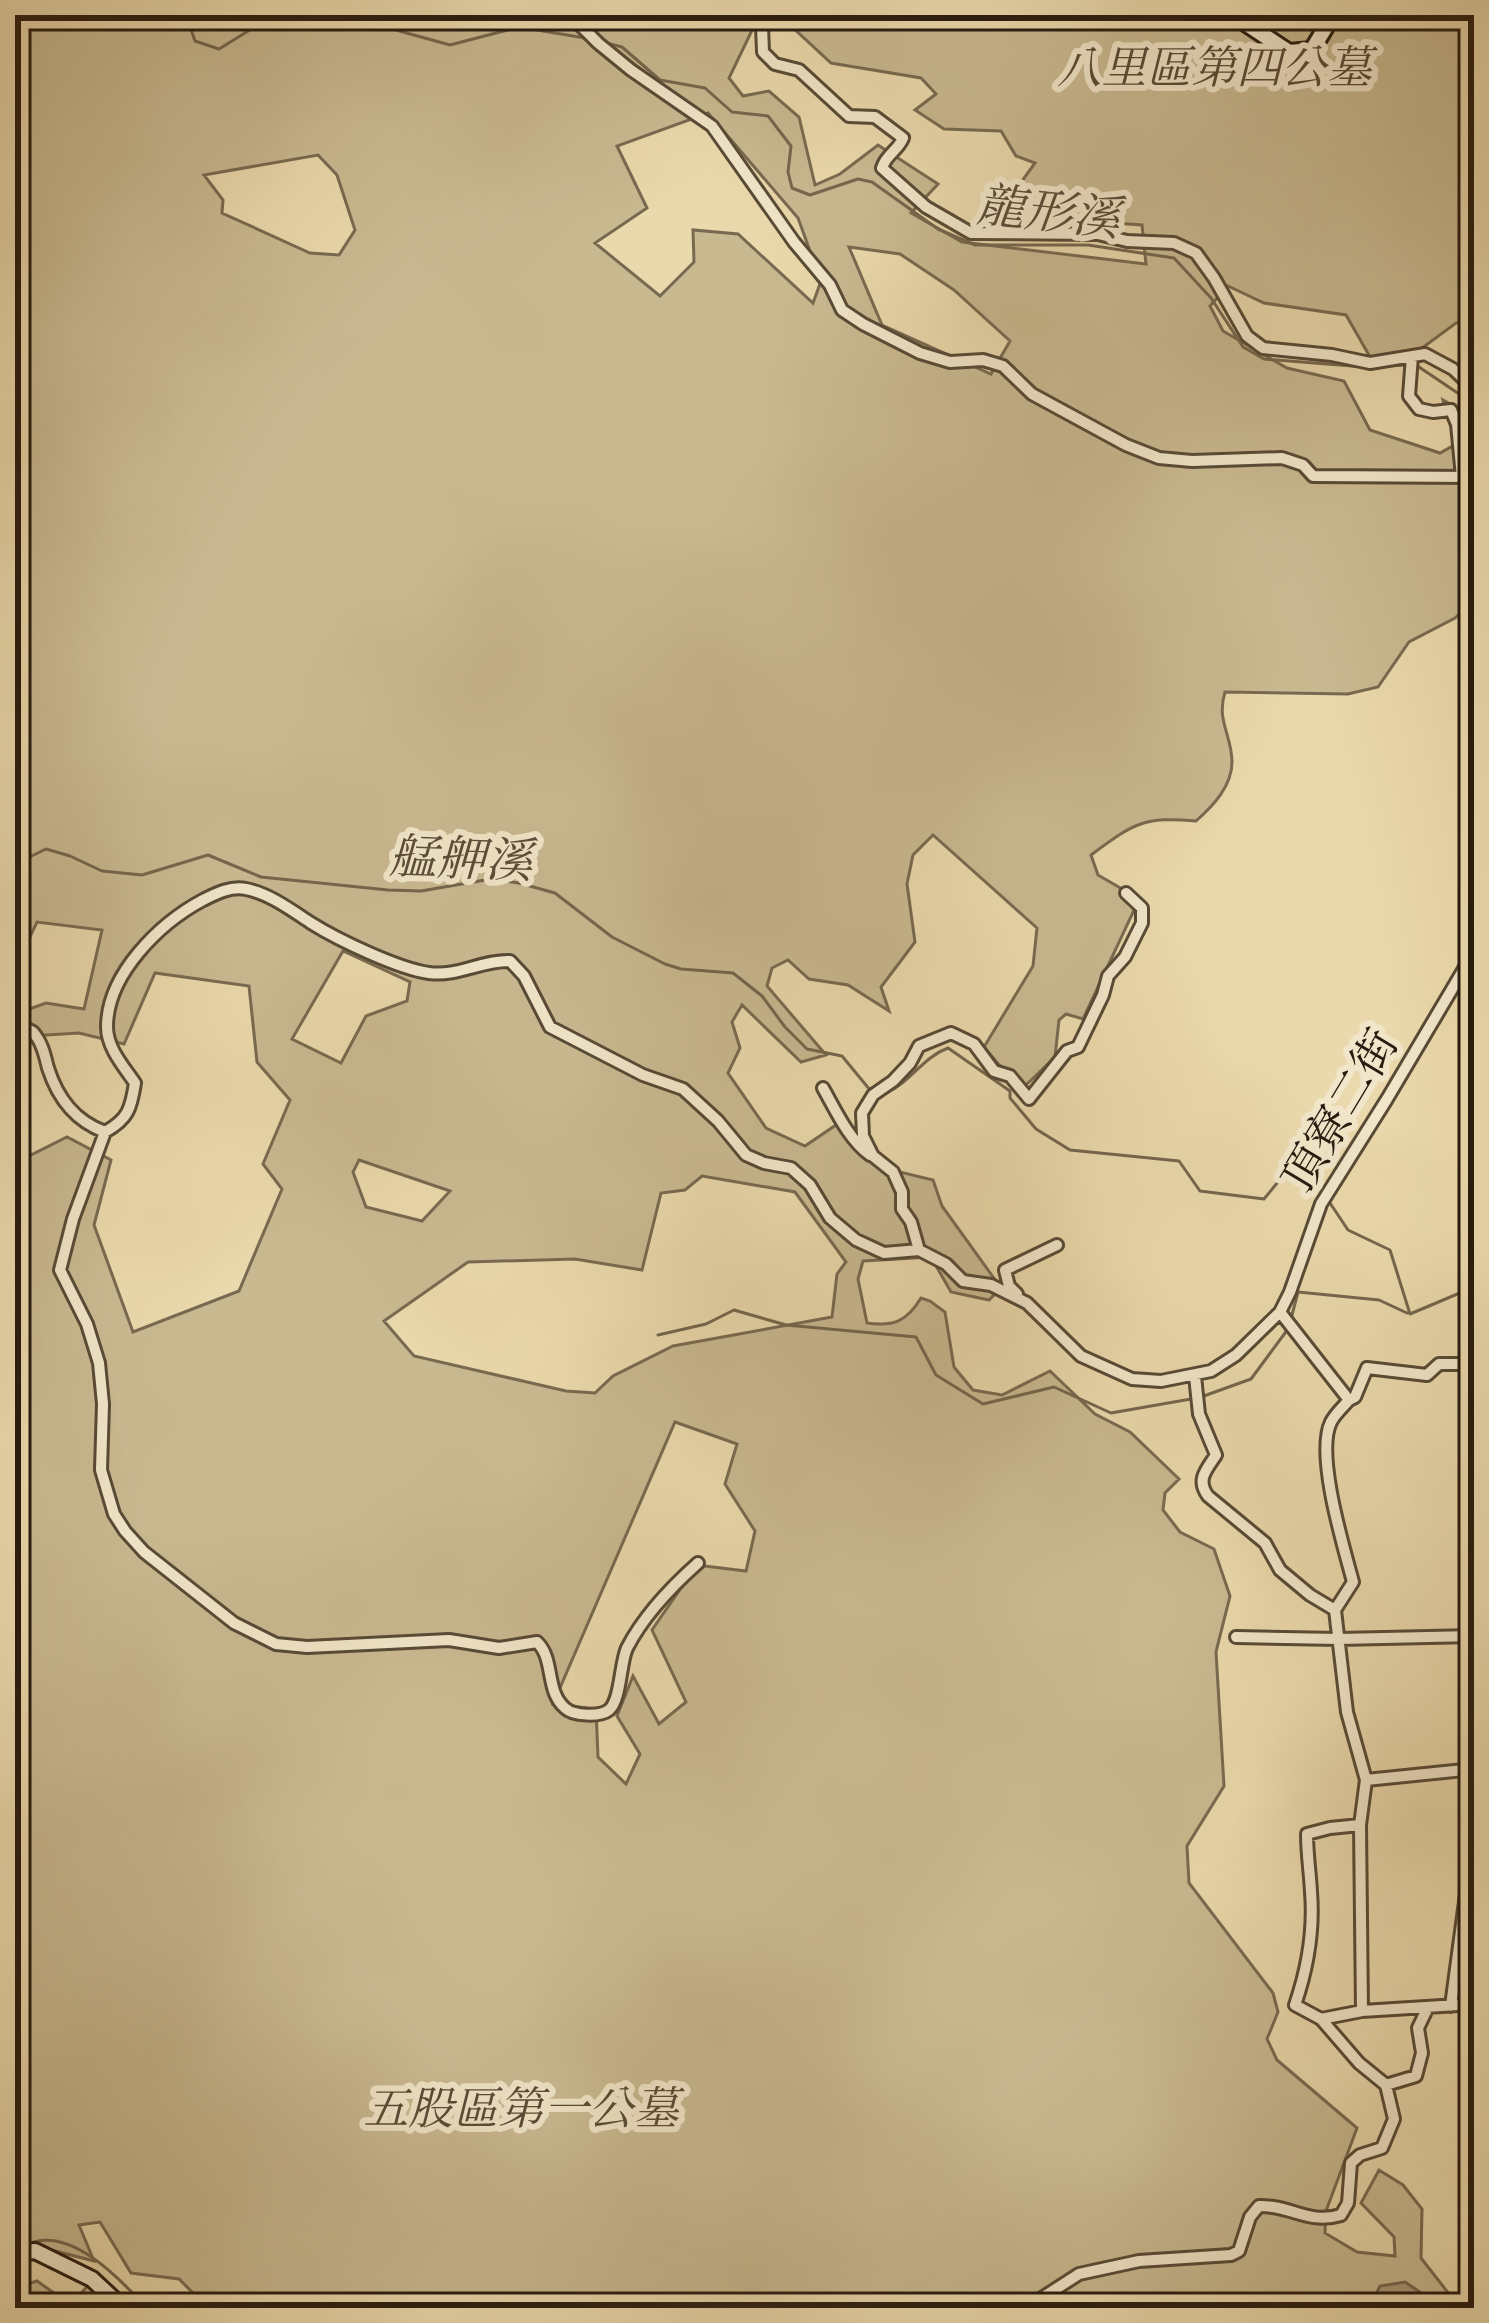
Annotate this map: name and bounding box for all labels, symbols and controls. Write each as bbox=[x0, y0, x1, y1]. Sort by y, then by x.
park label: 八里區第四公墓 bbox=[1056, 42, 1378, 99]
water label: 龍形溪 bbox=[974, 178, 1128, 253]
water label: 艋舺溪 bbox=[388, 830, 539, 895]
street label: 頂寮二街 bbox=[1271, 1020, 1413, 1204]
park label: 五股區第一公墓 bbox=[363, 2083, 685, 2140]

